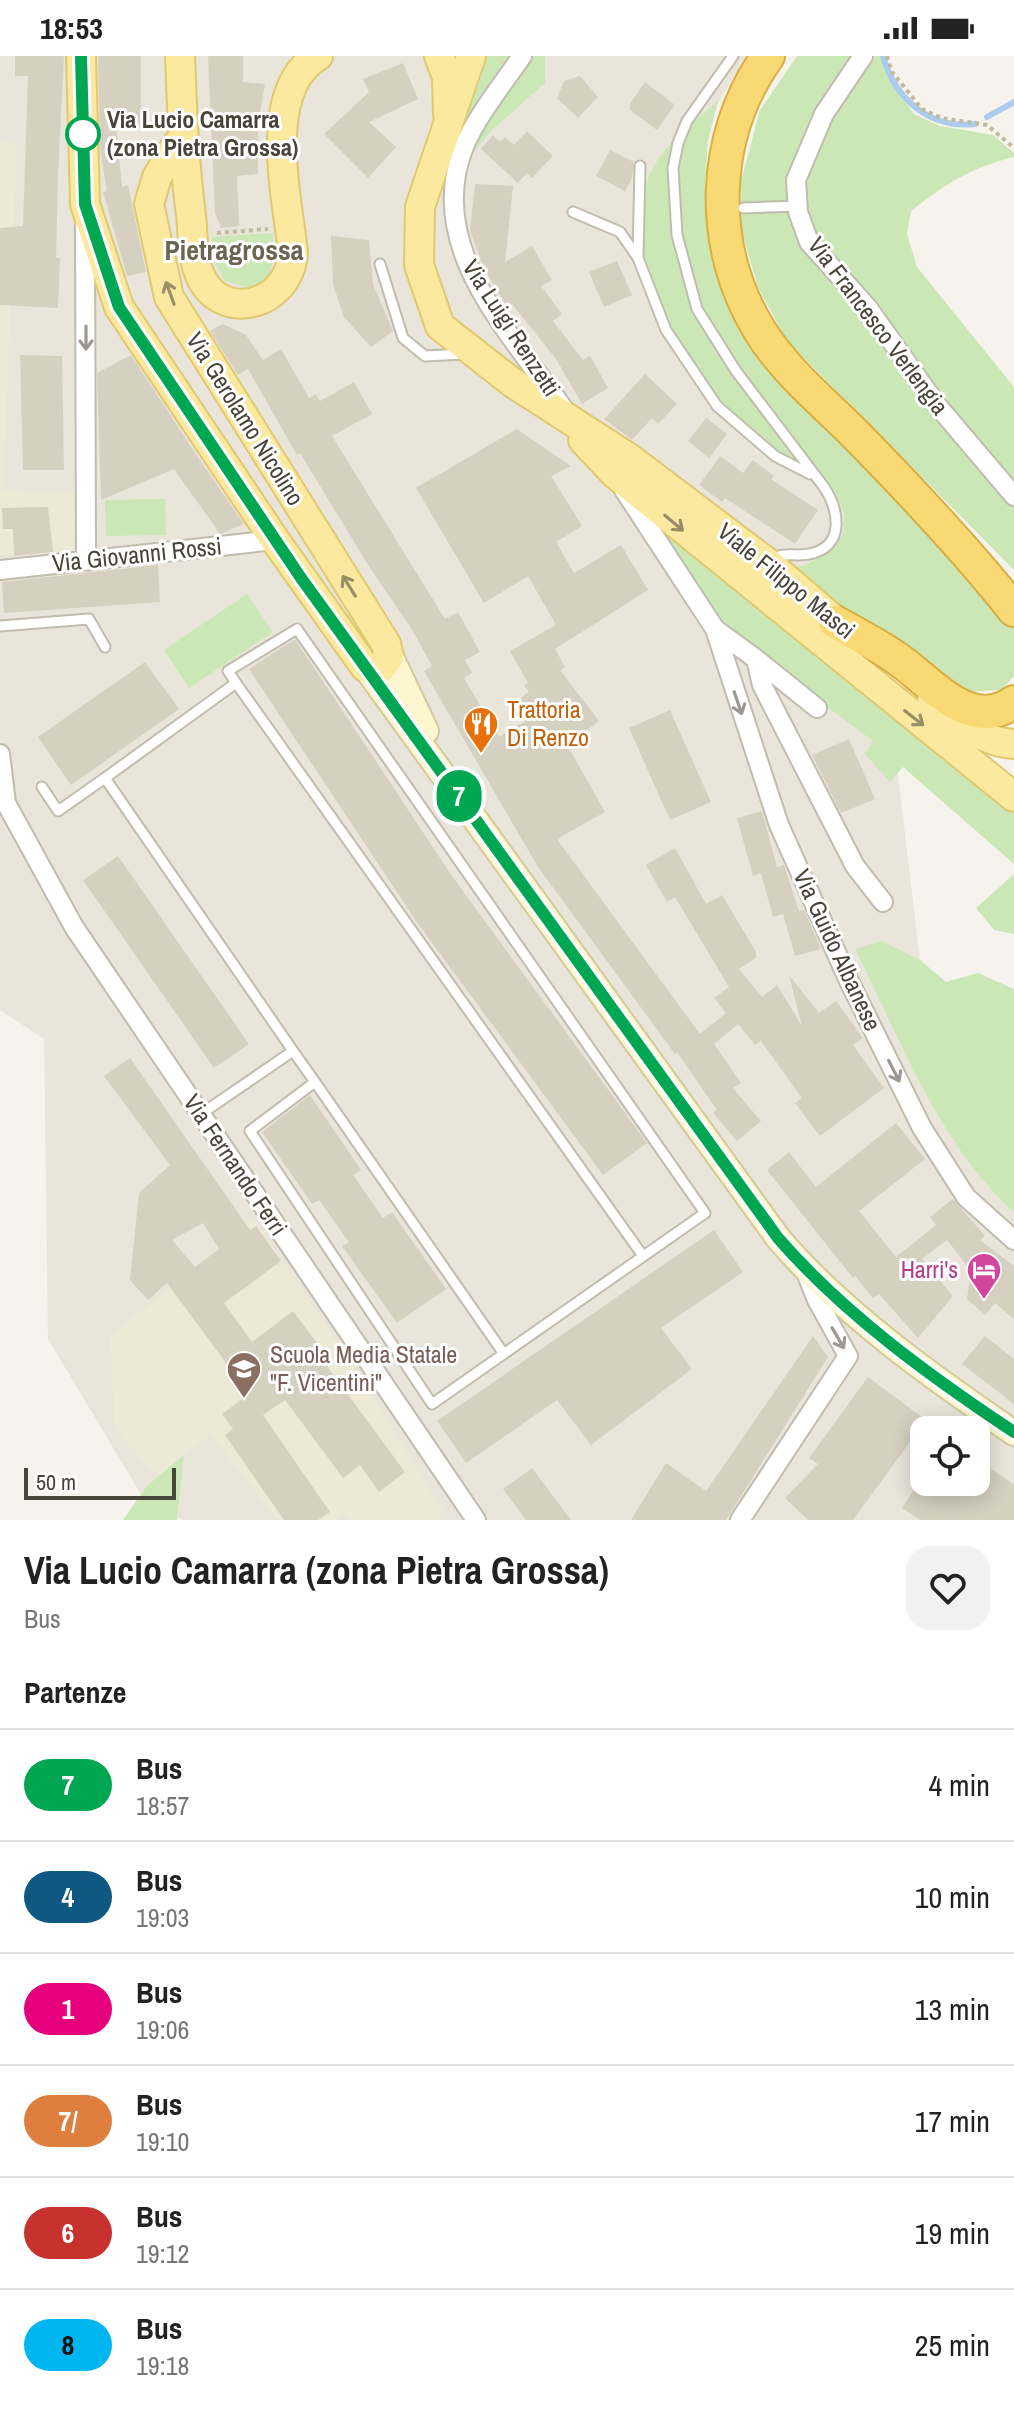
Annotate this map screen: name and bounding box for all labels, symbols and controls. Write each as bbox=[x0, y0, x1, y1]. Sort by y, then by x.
text: 18:53 bbox=[40, 8, 103, 48]
place label: Via Lucio Camarra (zona Pietra Grossa) bbox=[107, 103, 298, 163]
marker: Via Lucio Camarra (zona Pietra Grossa) bbox=[66, 117, 100, 151]
street label: Via Francesco Verlengia bbox=[801, 230, 956, 421]
district label: Pietragrossa bbox=[164, 231, 304, 269]
street label: Via Luigi Renzetti bbox=[456, 253, 568, 402]
one-way arrow bbox=[162, 281, 176, 306]
one-way arrow bbox=[78, 324, 94, 351]
street label: Via Gerolamo Nicolino bbox=[180, 326, 312, 511]
one-way arrow bbox=[663, 514, 684, 532]
street label: Viale Filippo Masci bbox=[711, 515, 862, 646]
street label: Via Giovanni Rossi bbox=[51, 529, 223, 579]
one-way arrow bbox=[341, 575, 357, 598]
one-way arrow bbox=[732, 690, 747, 715]
place label: Trattoria Di Renzo bbox=[507, 693, 589, 753]
restaurant icon: Trattoria Di Renzo bbox=[462, 705, 500, 755]
one-way arrow bbox=[903, 710, 924, 727]
line badge: 7 bbox=[433, 770, 485, 822]
text: 7 bbox=[453, 777, 465, 815]
street label: Via Guido Albanese bbox=[786, 864, 889, 1036]
one-way arrow bbox=[887, 1059, 902, 1083]
street label: Via Fernando Ferri bbox=[177, 1088, 295, 1241]
hotel icon: Harri's bbox=[965, 1251, 1003, 1301]
place label: Harri's bbox=[901, 1253, 958, 1285]
one-way arrow bbox=[831, 1325, 846, 1349]
place label: Scuola Media Statale "F. Vicentini" bbox=[270, 1338, 457, 1398]
school or university icon: Scuola Media Statale "F. Vicentini" bbox=[225, 1350, 263, 1400]
map controls bbox=[910, 1416, 990, 1496]
button: locate bbox=[910, 1416, 990, 1496]
scale bar bbox=[24, 1464, 176, 1500]
text: 50 m bbox=[36, 1467, 76, 1497]
text: Via Lucio Camarra (zona Pietra Grossa) bbox=[24, 1545, 609, 1596]
button: heart bbox=[906, 1546, 990, 1630]
text: Bus bbox=[24, 1601, 61, 1636]
text: Partenze bbox=[24, 1672, 127, 1712]
text: Bus bbox=[136, 1748, 182, 1788]
text: 4 min bbox=[928, 1765, 990, 1805]
text: 7 bbox=[62, 1766, 74, 1804]
text: 18:57 bbox=[136, 1788, 189, 1823]
text: Bus bbox=[136, 1860, 182, 1900]
text: 10 min bbox=[915, 1877, 990, 1917]
text: 4 bbox=[62, 1878, 74, 1916]
text: 19:03 bbox=[136, 1900, 189, 1935]
text: Bus bbox=[136, 1972, 182, 2012]
text: 13 min bbox=[915, 1989, 990, 2029]
text: 1 bbox=[62, 1990, 74, 2028]
text: 19:06 bbox=[136, 2012, 189, 2047]
text: Bus bbox=[136, 2084, 182, 2124]
text: 17 min bbox=[915, 2101, 990, 2141]
text: 7/ bbox=[58, 2102, 78, 2140]
text: 19:10 bbox=[136, 2124, 189, 2159]
text: Bus bbox=[136, 2196, 182, 2236]
text: 19 min bbox=[915, 2213, 990, 2253]
text: 6 bbox=[62, 2214, 74, 2252]
text: 19:12 bbox=[136, 2236, 189, 2271]
text: Bus bbox=[136, 2308, 182, 2348]
text: 25 min bbox=[915, 2325, 990, 2365]
text: 8 bbox=[62, 2326, 74, 2364]
text: 19:18 bbox=[136, 2348, 189, 2383]

